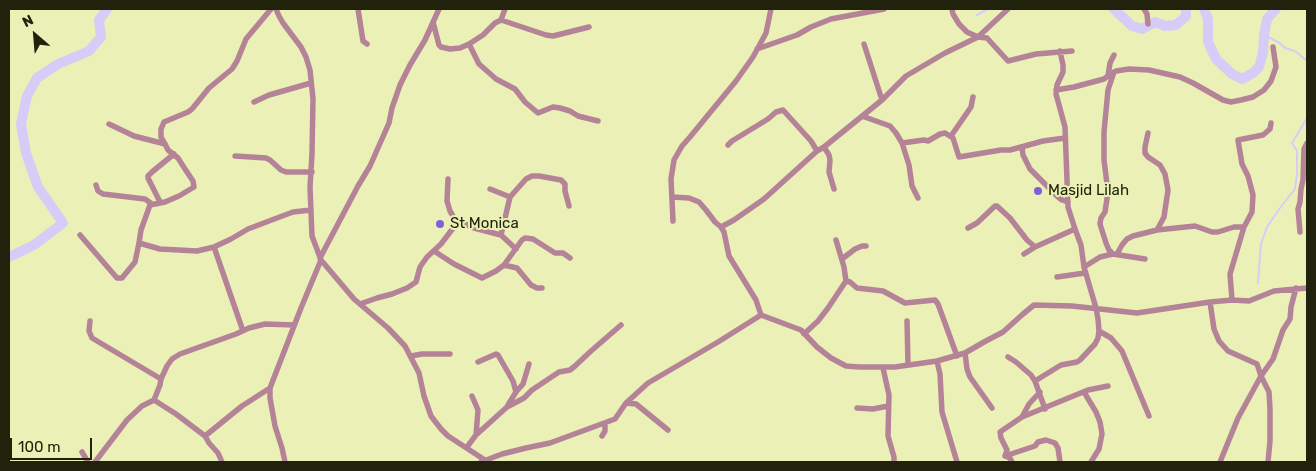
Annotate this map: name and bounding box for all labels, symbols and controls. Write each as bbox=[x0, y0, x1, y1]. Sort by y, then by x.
north arrow bbox=[10, 10, 60, 60]
text: N bbox=[20, 11, 36, 31]
place label: Masjid Lilah bbox=[1048, 182, 1129, 200]
marker: Masjid Lilah bbox=[1032, 185, 1044, 197]
place label: St Monica bbox=[450, 215, 519, 233]
marker: St Monica bbox=[434, 218, 446, 230]
scale bar bbox=[12, 428, 95, 460]
text: 100 m bbox=[18, 438, 60, 456]

